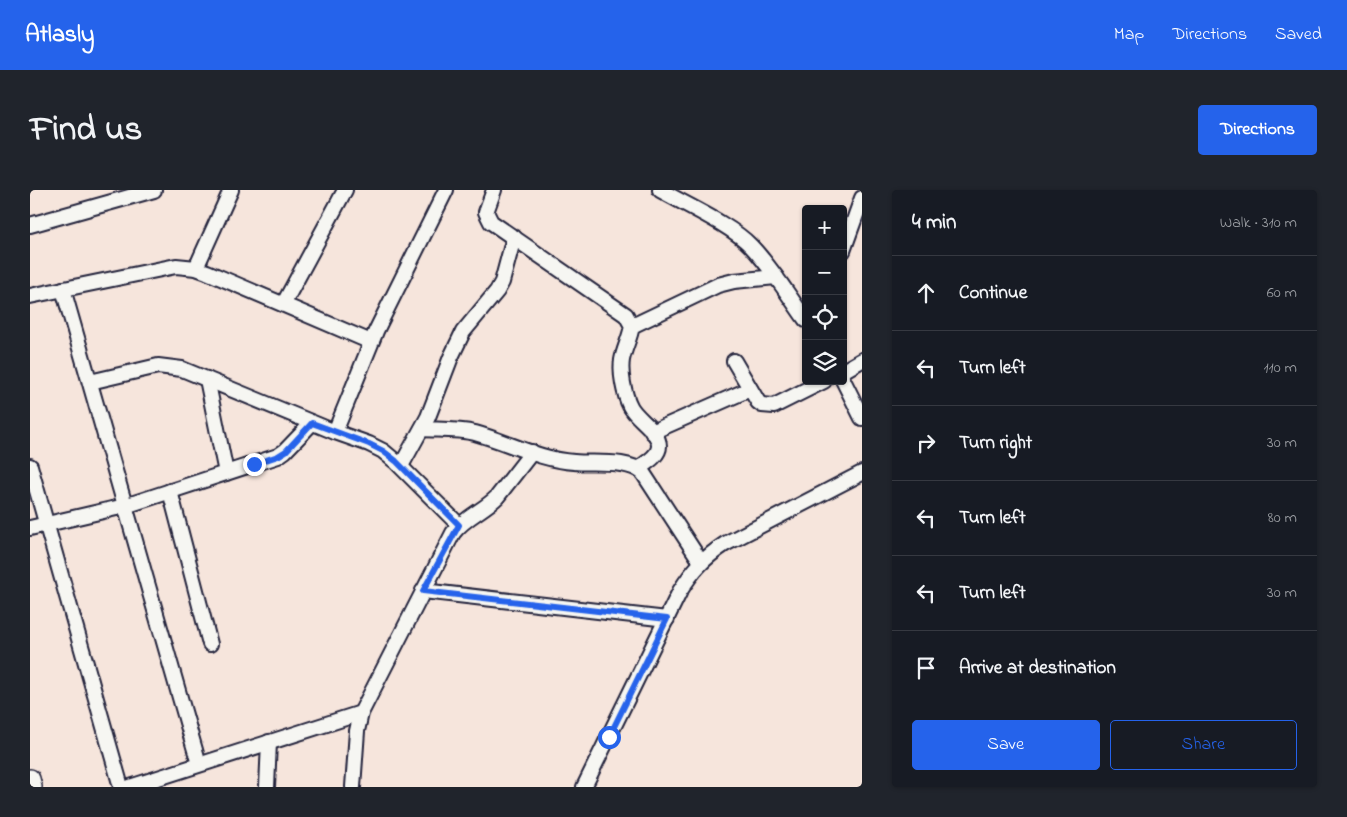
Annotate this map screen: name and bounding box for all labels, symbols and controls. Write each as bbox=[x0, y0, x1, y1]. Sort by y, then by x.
text: Atlasly bbox=[25, 18, 94, 53]
text: Map bbox=[1114, 22, 1144, 48]
text: Directions bbox=[1172, 22, 1247, 48]
text: Saved bbox=[1275, 22, 1322, 48]
text: Find us bbox=[30, 105, 142, 156]
button: Directions bbox=[1198, 105, 1317, 155]
map controls bbox=[802, 205, 847, 385]
button: + bbox=[802, 205, 847, 250]
text: 4 min bbox=[912, 208, 956, 238]
text: Walk · 310 m bbox=[1220, 211, 1297, 235]
button: − bbox=[802, 250, 847, 295]
icon: ahead bbox=[912, 279, 940, 307]
text: Continue bbox=[959, 280, 1027, 307]
text: 60 m bbox=[1267, 281, 1297, 305]
button: locate bbox=[802, 295, 847, 340]
button: layers bbox=[802, 340, 847, 385]
icon: left bbox=[912, 354, 940, 382]
text: Turn left bbox=[959, 355, 1026, 382]
text: 110 m bbox=[1263, 356, 1297, 380]
icon: right bbox=[912, 429, 940, 457]
text: Turn right bbox=[959, 430, 1032, 457]
text: 30 m bbox=[1267, 431, 1297, 455]
route end bbox=[243, 453, 266, 476]
icon: left bbox=[912, 504, 940, 532]
text: Turn left bbox=[959, 505, 1026, 532]
text: 80 m bbox=[1268, 506, 1297, 530]
icon: left bbox=[912, 579, 940, 607]
text: Turn left bbox=[959, 580, 1026, 607]
text: 30 m bbox=[1267, 581, 1297, 605]
icon: arrive bbox=[912, 654, 940, 682]
text: Arrive at destination bbox=[959, 655, 1116, 682]
button: Save bbox=[912, 720, 1100, 770]
button: Share bbox=[1110, 720, 1297, 770]
route start bbox=[598, 726, 621, 749]

